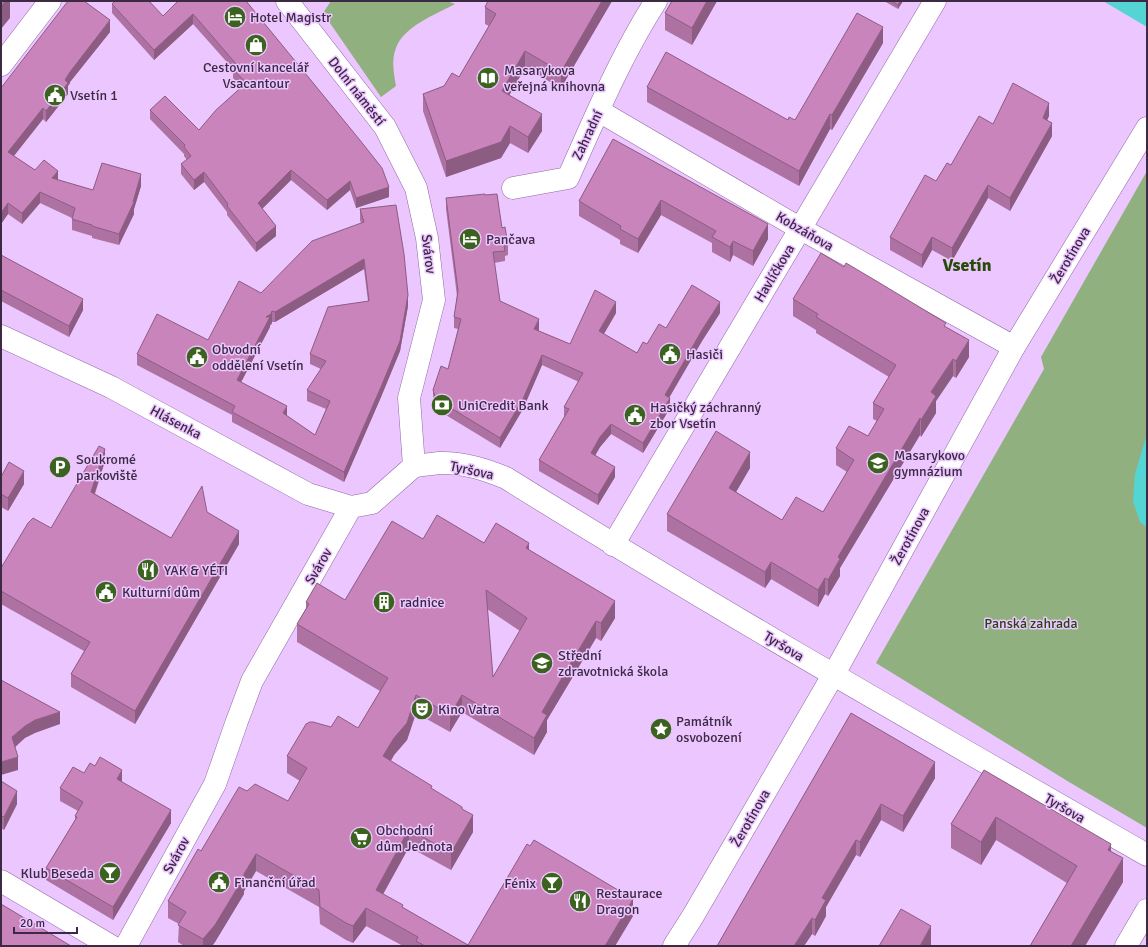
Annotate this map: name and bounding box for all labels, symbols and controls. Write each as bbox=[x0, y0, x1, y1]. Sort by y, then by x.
hotel icon: Hotel Magistr bbox=[222, 4, 248, 30]
place label: Hotel Magistr bbox=[250, 9, 332, 26]
shop icon: Cestovní kancelář Vsacantour bbox=[243, 32, 269, 58]
street label: Dolní náměstí bbox=[324, 53, 389, 129]
place label: Cestovní kancelář Vsacantour bbox=[203, 59, 310, 92]
place label: Masarykova veřejná knihovna bbox=[504, 62, 605, 95]
library icon: Masarykova veřejná knihovna bbox=[475, 65, 501, 91]
public building icon: Vsetín 1 bbox=[42, 82, 68, 108]
place label: Vsetín 1 bbox=[70, 87, 118, 104]
street label: Zahradní bbox=[568, 107, 607, 163]
street label: Kobzáňova bbox=[773, 208, 837, 255]
street label: Žerotínova bbox=[1047, 224, 1094, 287]
hotel icon: Pančava bbox=[457, 226, 483, 252]
place label: Pančava bbox=[486, 231, 535, 248]
street label: Svárov bbox=[418, 233, 439, 275]
street label: Havlíčkova bbox=[751, 241, 798, 305]
district label: Vsetín bbox=[942, 254, 992, 276]
place label: Obvodní oddělení Vsetín bbox=[212, 341, 304, 374]
public building icon: Hasiči bbox=[657, 341, 683, 367]
public building icon: Obvodní oddělení Vsetín bbox=[184, 344, 210, 370]
place label: Hasiči bbox=[686, 346, 723, 363]
bank icon: UniCredit Bank bbox=[429, 392, 455, 418]
place label: UniCredit Bank bbox=[458, 397, 548, 414]
place label: Hasičký záchranný zbor Vsetín bbox=[650, 399, 761, 432]
street label: Hlásenka bbox=[147, 402, 204, 443]
public building icon: Hasičký záchranný zbor Vsetín bbox=[622, 402, 648, 428]
place label: Masarykovo gymnázium bbox=[894, 447, 965, 480]
school or university icon: Masarykovo gymnázium bbox=[865, 450, 891, 476]
place label: Soukromé parkoviště bbox=[76, 451, 137, 484]
parking icon: Soukromé parkoviště bbox=[47, 454, 73, 480]
street label: Tyršova bbox=[448, 458, 495, 483]
street label: Žerotínova bbox=[888, 504, 933, 568]
street label: Svárov bbox=[301, 544, 336, 588]
restaurant icon: YAK & YÉTI bbox=[135, 557, 161, 583]
place label: YAK & YÉTI bbox=[164, 562, 228, 579]
public building icon: Kulturní dům bbox=[93, 579, 119, 605]
place label: Kulturní dům bbox=[122, 584, 200, 601]
building icon: radnice bbox=[371, 589, 397, 615]
place label: radnice bbox=[400, 594, 444, 611]
park label: Panská zahrada bbox=[984, 615, 1078, 632]
street label: Tyršova bbox=[760, 628, 807, 665]
place label: Střední zdravotnická škola bbox=[558, 647, 668, 680]
school or university icon: Střední zdravotnická škola bbox=[529, 650, 555, 676]
theatre icon: Kino Vatra bbox=[409, 696, 435, 722]
place label: Kino Vatra bbox=[438, 701, 500, 718]
place label: Památník osvobození bbox=[676, 713, 742, 746]
place icon: Památník osvobození bbox=[648, 716, 674, 742]
street label: Žerotínova bbox=[727, 786, 774, 850]
street label: Tyršova bbox=[1041, 790, 1088, 827]
place label: Obchodní dům Jednota bbox=[376, 822, 453, 855]
supermarket icon: Obchodní dům Jednota bbox=[348, 825, 374, 851]
street label: Svárov bbox=[159, 833, 194, 877]
bar icon: Klub Beseda bbox=[97, 860, 123, 886]
place label: Klub Beseda bbox=[20, 865, 94, 882]
public building icon: Finanční úřad bbox=[206, 869, 232, 895]
bar icon: Fénix bbox=[539, 870, 565, 896]
place label: Finanční úřad bbox=[234, 874, 316, 891]
place label: Fénix bbox=[504, 875, 537, 892]
place label: Restaurace Dragon bbox=[596, 885, 663, 918]
restaurant icon: Restaurace Dragon bbox=[567, 888, 593, 914]
scale bar bbox=[14, 909, 77, 935]
text: 20 m bbox=[20, 916, 45, 931]

